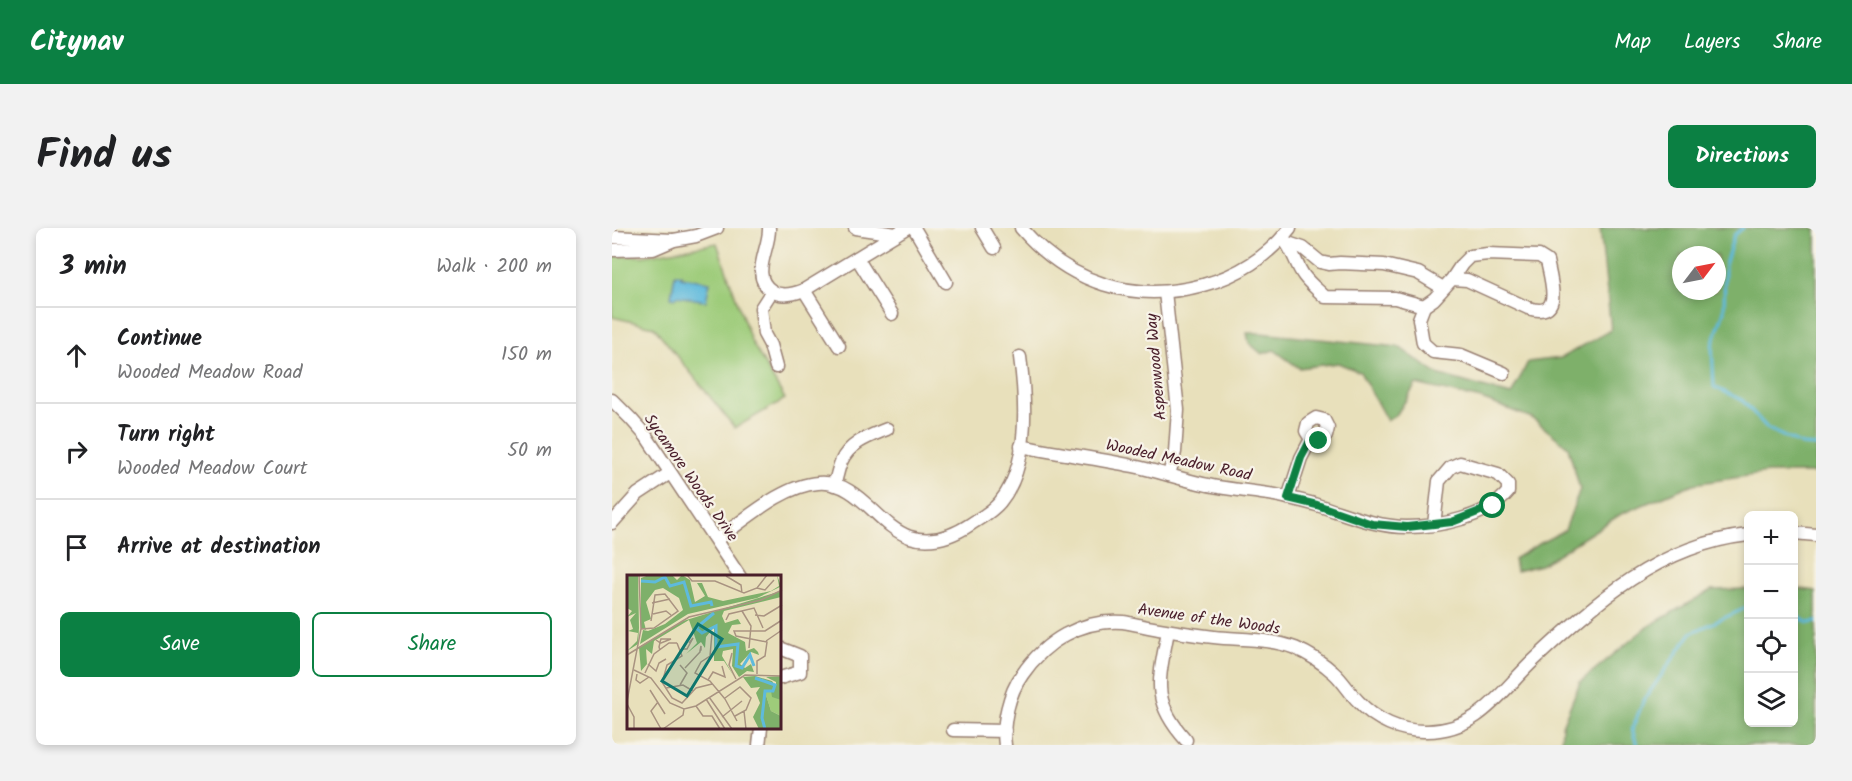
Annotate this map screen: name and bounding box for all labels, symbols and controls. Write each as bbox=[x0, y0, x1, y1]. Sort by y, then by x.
text: Citynav bbox=[30, 20, 123, 65]
text: Map bbox=[1614, 26, 1651, 59]
text: Layers bbox=[1684, 26, 1740, 59]
text: Share bbox=[1773, 26, 1822, 59]
text: Find us bbox=[36, 123, 172, 190]
button: Directions bbox=[1668, 125, 1816, 188]
text: 3 min bbox=[60, 246, 127, 288]
north arrow bbox=[1672, 246, 1726, 300]
text: Walk · 200 m bbox=[436, 251, 552, 283]
street label: Aspenwood Way bbox=[1139, 312, 1174, 421]
text: Continue bbox=[117, 322, 202, 357]
icon: ahead bbox=[60, 339, 93, 372]
text: 150 m bbox=[501, 339, 552, 371]
text: Wooded Meadow Road bbox=[117, 357, 303, 389]
street label: Sycamore Woods Drive bbox=[637, 409, 744, 547]
text: Turn right bbox=[117, 418, 215, 453]
route end bbox=[1305, 427, 1331, 453]
street label: Wooded Meadow Road bbox=[1103, 433, 1255, 488]
icon: right bbox=[60, 435, 93, 468]
text: 50 m bbox=[507, 435, 552, 467]
text: Wooded Meadow Court bbox=[117, 453, 307, 485]
route start bbox=[1479, 492, 1505, 518]
map controls bbox=[1744, 511, 1798, 727]
button: + bbox=[1744, 511, 1798, 565]
text: Arrive at destination bbox=[117, 530, 320, 565]
icon: arrive bbox=[60, 531, 93, 564]
button: − bbox=[1744, 565, 1798, 619]
inset map bbox=[627, 575, 782, 730]
street label: Avenue of the Woods bbox=[1136, 597, 1282, 642]
button: Save bbox=[60, 612, 300, 677]
button: Share bbox=[312, 612, 552, 677]
button: locate bbox=[1744, 619, 1798, 673]
button: layers bbox=[1744, 673, 1798, 727]

